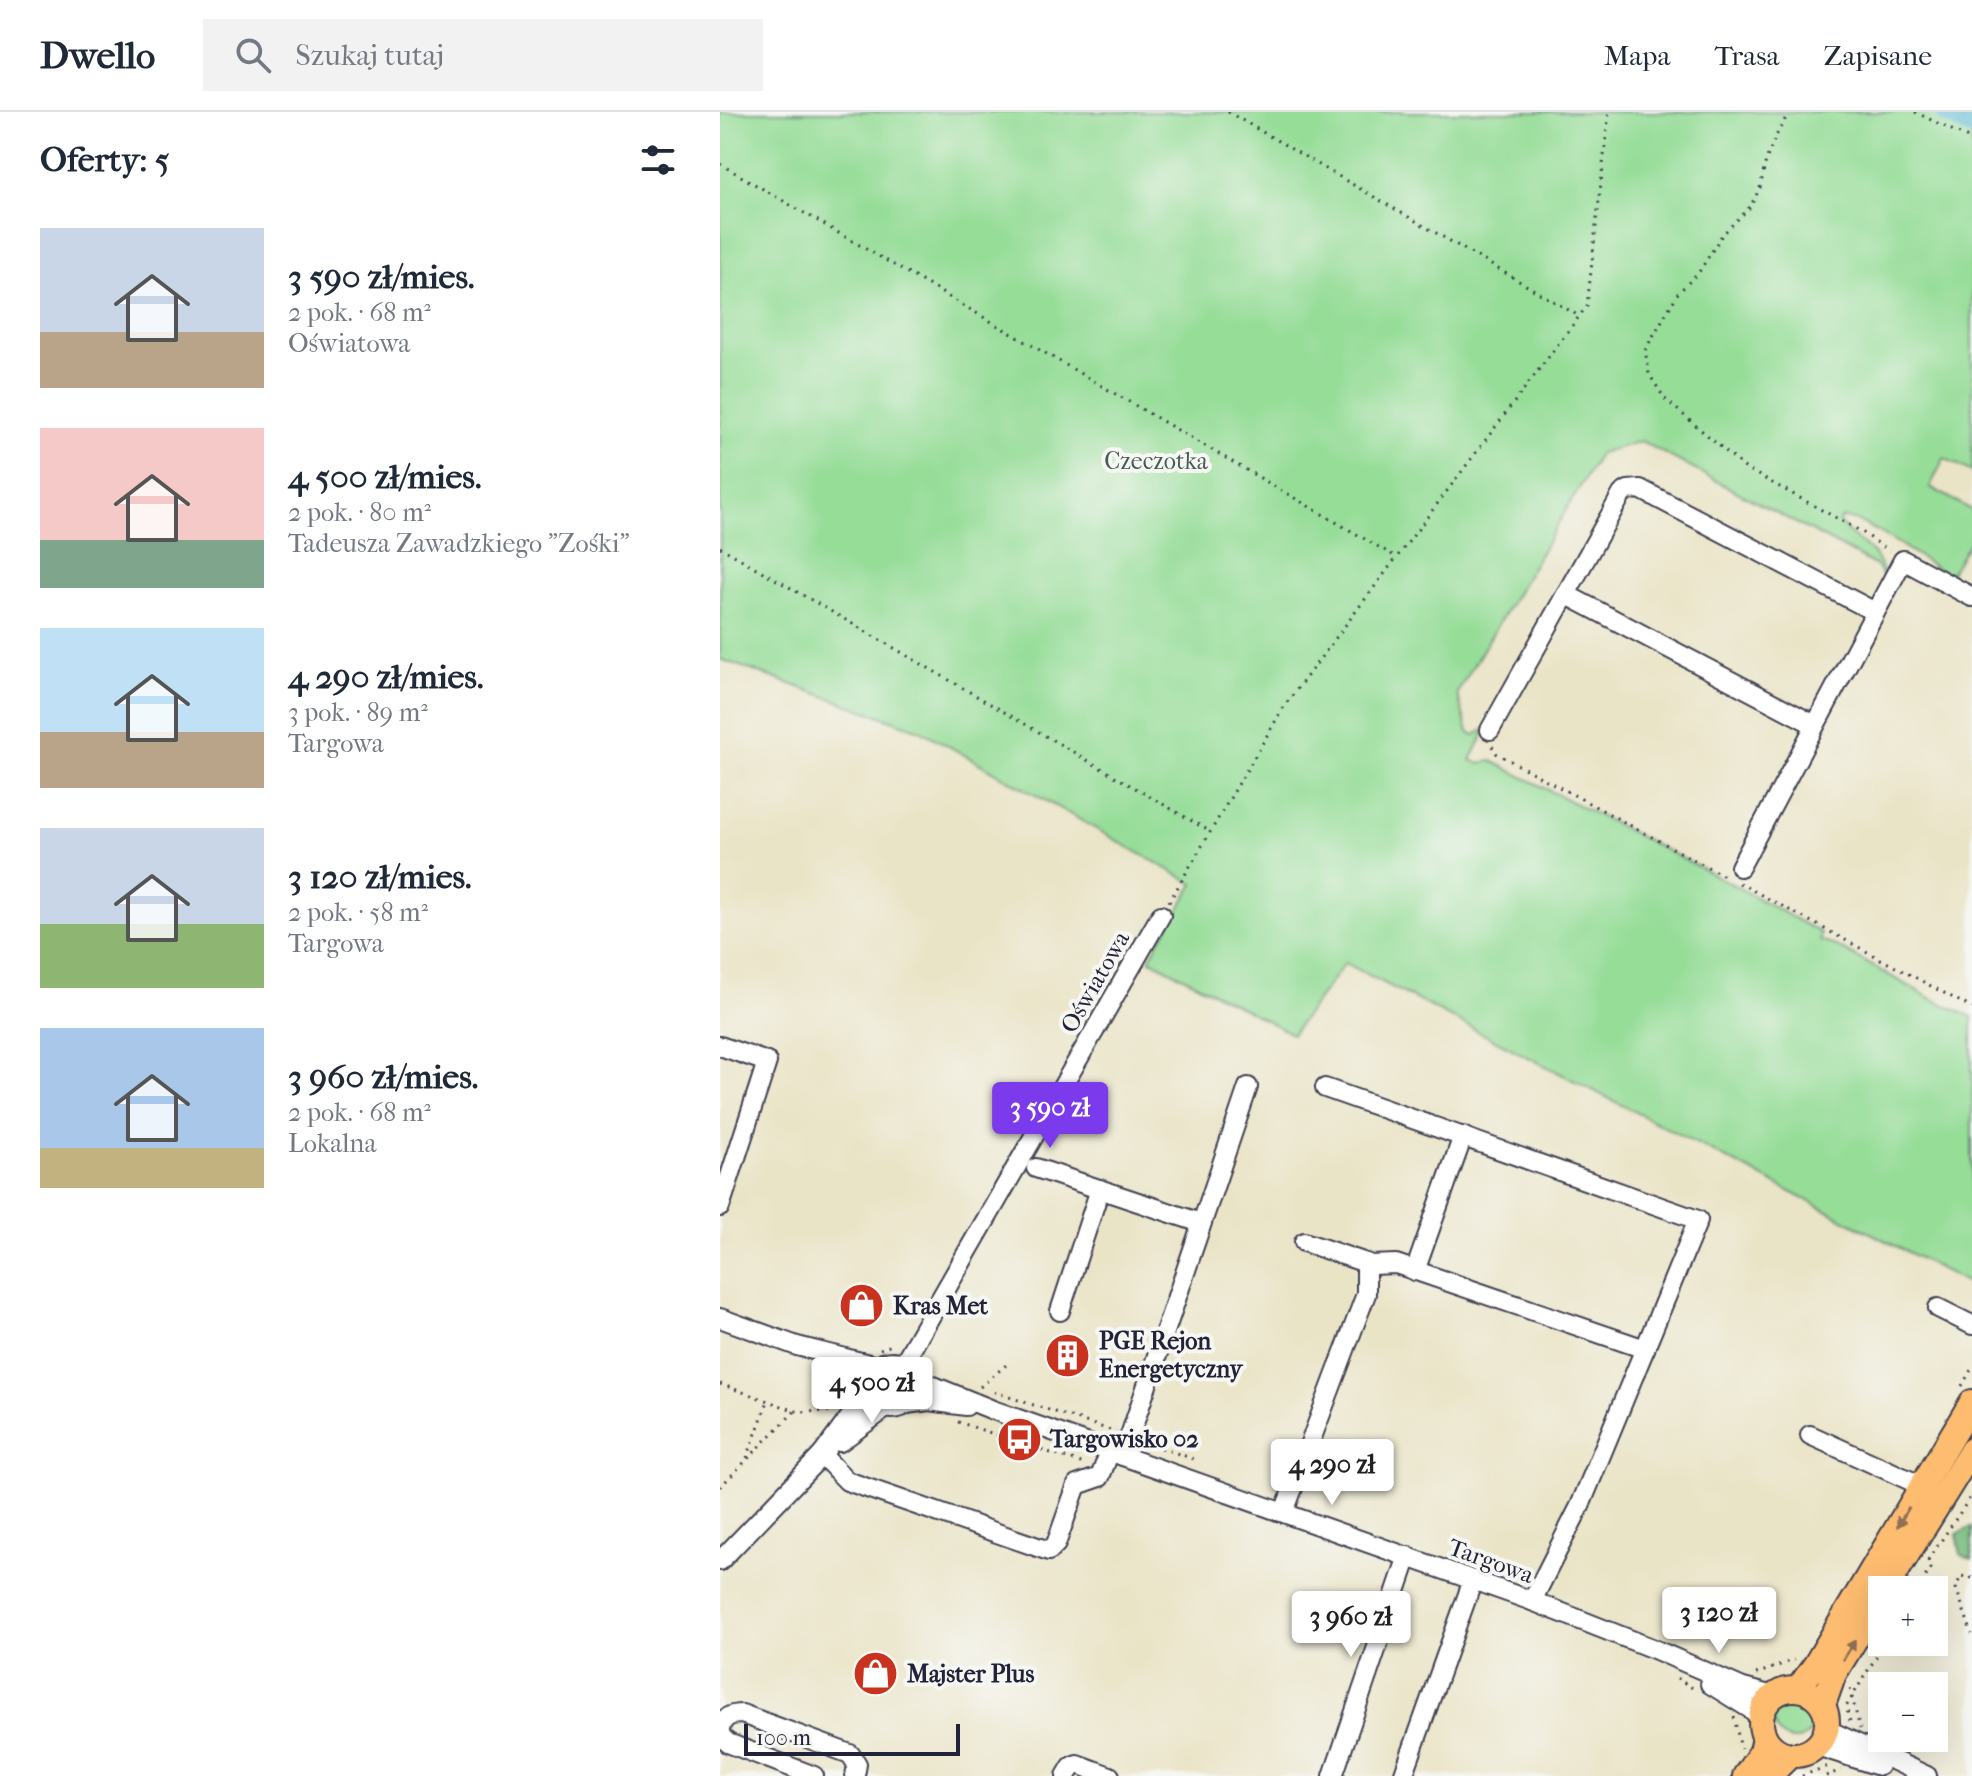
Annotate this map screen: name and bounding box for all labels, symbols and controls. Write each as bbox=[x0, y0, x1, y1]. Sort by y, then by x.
search box bbox=[203, 19, 763, 91]
text: Dwello bbox=[40, 33, 155, 78]
icon: search bbox=[231, 33, 275, 77]
text: Szukaj tutaj bbox=[295, 38, 444, 73]
text: Mapa bbox=[1604, 39, 1670, 72]
text: Trasa bbox=[1714, 39, 1780, 72]
text: Zapisane bbox=[1824, 39, 1932, 72]
icon: filters bbox=[636, 138, 680, 182]
text: Oferty: 5 bbox=[40, 140, 170, 180]
text: 3 590 zł/mies. bbox=[288, 257, 475, 297]
icon: home bbox=[104, 260, 200, 356]
text: 2 pok. · 68 m² bbox=[288, 297, 431, 328]
text: Oświatowa bbox=[288, 328, 410, 359]
park label: Czeczotka bbox=[1104, 447, 1209, 475]
text: 4 500 zł/mies. bbox=[288, 457, 481, 497]
icon: home bbox=[104, 460, 200, 556]
text: 2 pok. · 80 m² bbox=[288, 497, 431, 528]
text: Tadeusza Zawadzkiego "Zośki" bbox=[288, 528, 630, 559]
text: 4 290 zł/mies. bbox=[288, 657, 483, 697]
icon: home bbox=[104, 660, 200, 756]
text: 3 pok. · 89 m² bbox=[288, 697, 428, 728]
text: Targowa bbox=[288, 728, 384, 759]
text: 3 120 zł/mies. bbox=[288, 857, 472, 897]
icon: home bbox=[104, 860, 200, 956]
text: 2 pok. · 58 m² bbox=[288, 897, 428, 928]
street label: Oświatowa bbox=[1055, 925, 1136, 1038]
text: Targowa bbox=[288, 928, 384, 959]
text: 3 960 zł/mies. bbox=[288, 1057, 478, 1097]
icon: home bbox=[104, 1060, 200, 1156]
pin: 3 590 zł bbox=[967, 1082, 1133, 1150]
text: 3 590 zł bbox=[1010, 1092, 1090, 1123]
text: 2 pok. · 68 m² bbox=[288, 1097, 431, 1128]
text: Lokalna bbox=[288, 1128, 376, 1159]
shop icon: Kras Met bbox=[838, 1282, 886, 1330]
place label: Kras Met bbox=[893, 1292, 988, 1320]
place label: PGE Rejon Energetyczny bbox=[1099, 1327, 1243, 1383]
building icon: PGE Rejon Energetyczny bbox=[1044, 1331, 1092, 1379]
pin: 4 500 zł bbox=[789, 1357, 955, 1425]
text: 4 500 zł bbox=[829, 1367, 915, 1398]
bus stop icon: Targowisko 02 bbox=[995, 1415, 1043, 1463]
place label: Targowisko 02 bbox=[1049, 1425, 1199, 1453]
pin: 4 290 zł bbox=[1249, 1439, 1415, 1507]
text: 4 290 zł bbox=[1289, 1449, 1375, 1480]
one-way arrow bbox=[1897, 1506, 1911, 1528]
street label: Targowa bbox=[1445, 1533, 1538, 1590]
map controls bbox=[1868, 1576, 1948, 1752]
button: + bbox=[1868, 1576, 1948, 1656]
pin: 3 120 zł bbox=[1636, 1587, 1802, 1655]
pin: 3 960 zł bbox=[1268, 1591, 1434, 1659]
text: 3 120 zł bbox=[1680, 1597, 1758, 1628]
text: 3 960 zł bbox=[1310, 1601, 1392, 1632]
one-way arrow bbox=[1841, 1639, 1855, 1661]
shop icon: Majster Plus bbox=[852, 1650, 900, 1698]
place label: Majster Plus bbox=[907, 1660, 1034, 1688]
button: − bbox=[1868, 1672, 1948, 1752]
scale bar bbox=[744, 1720, 960, 1756]
text: 100 m bbox=[756, 1725, 811, 1751]

